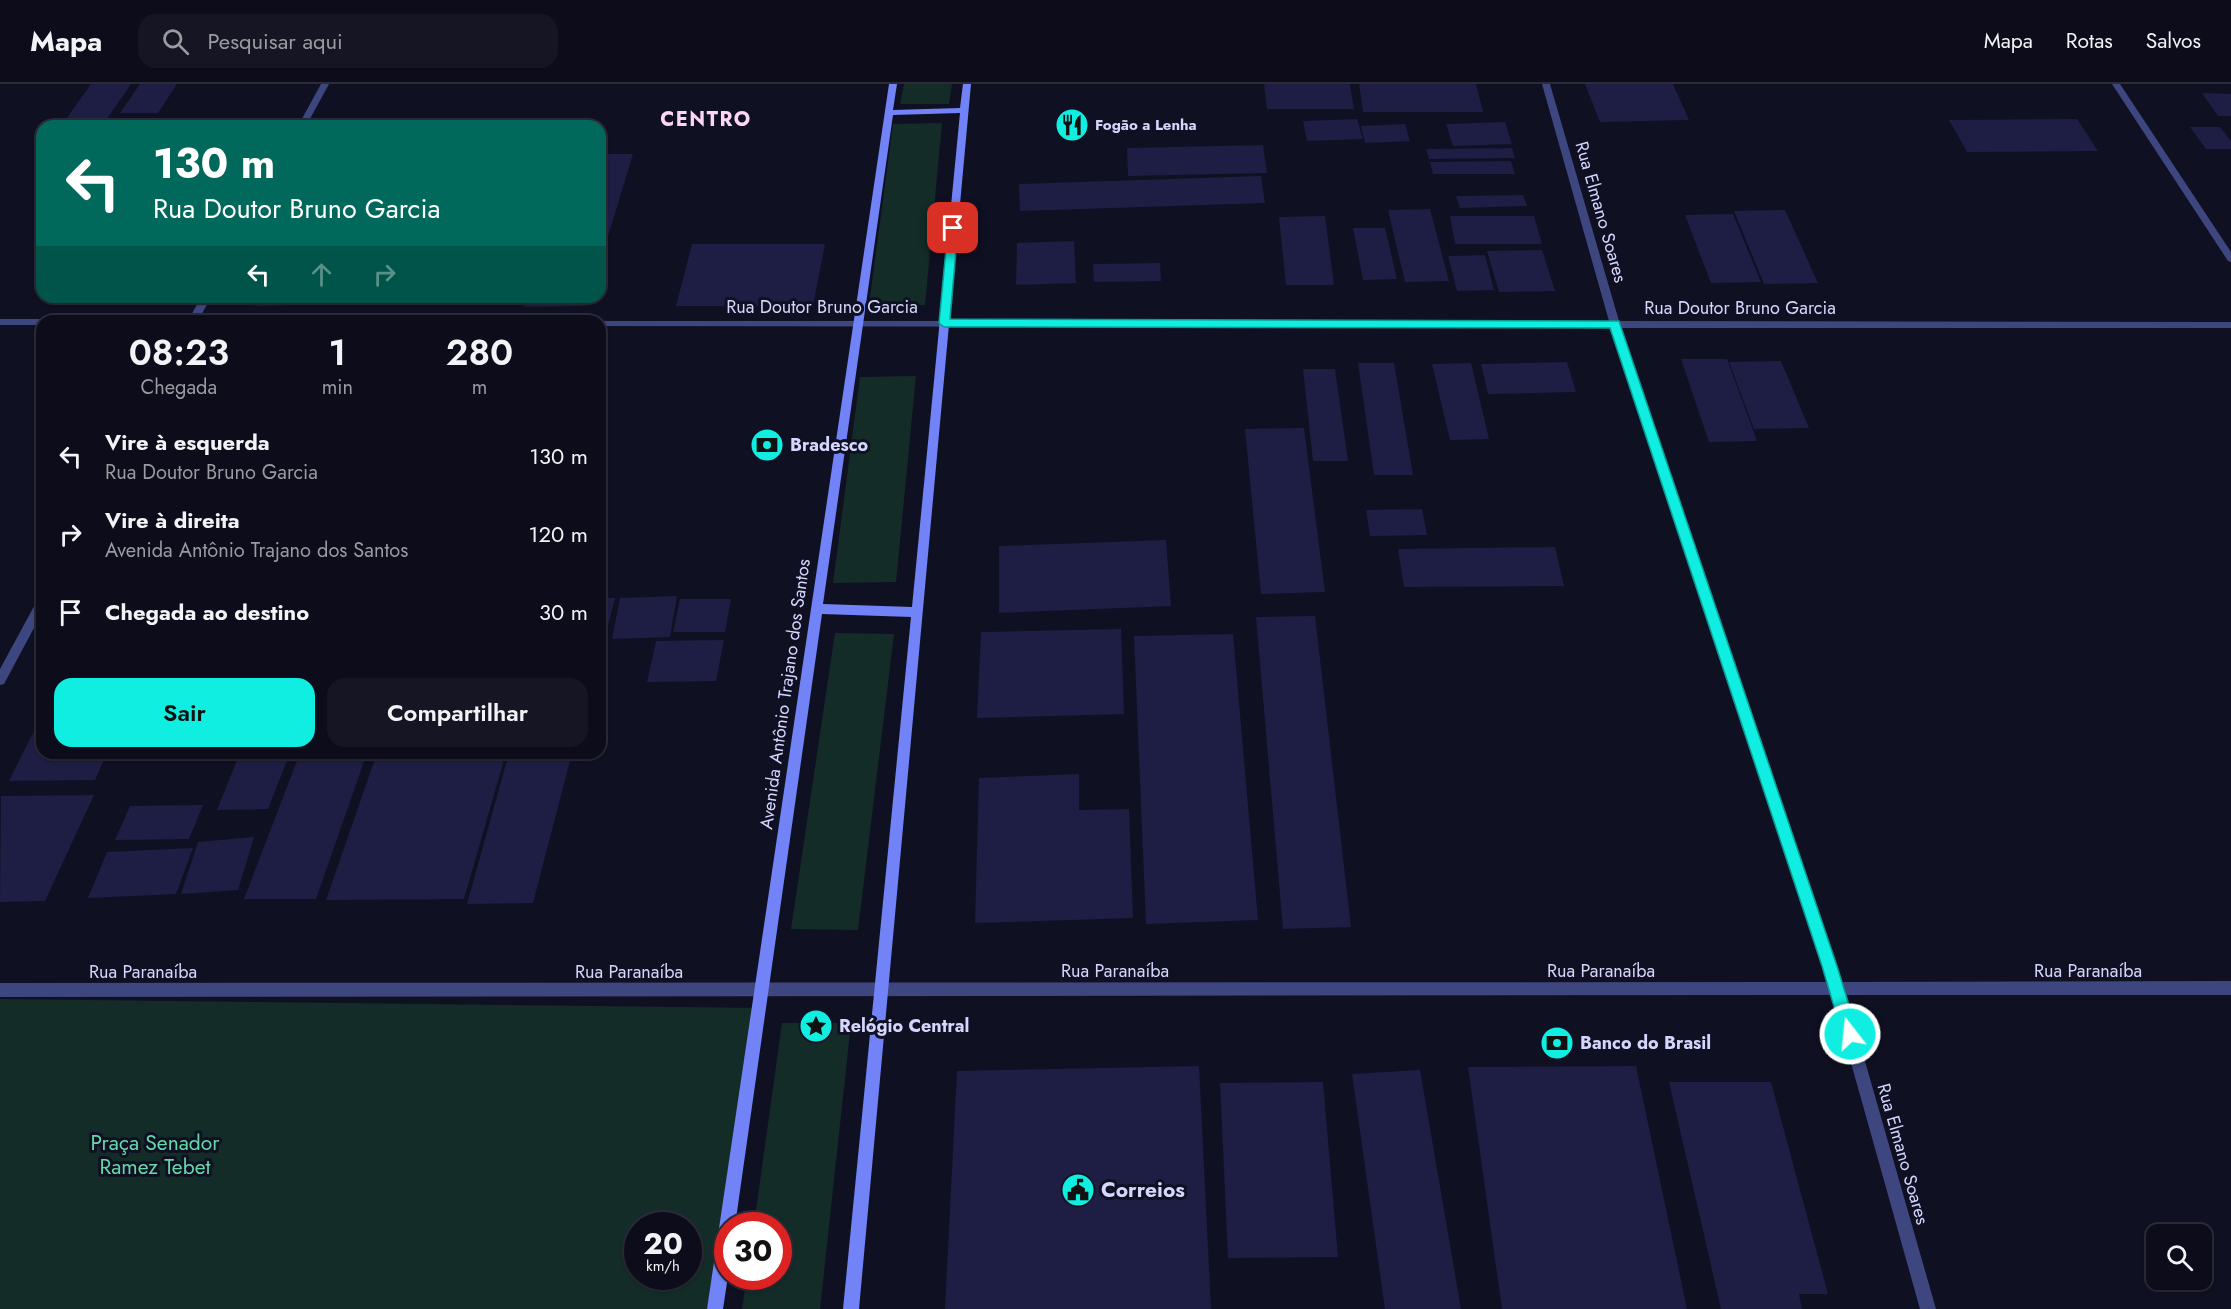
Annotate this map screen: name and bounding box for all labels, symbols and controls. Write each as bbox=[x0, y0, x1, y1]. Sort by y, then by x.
search box bbox=[138, 14, 558, 68]
text: Mapa bbox=[30, 21, 102, 62]
icon: search bbox=[159, 25, 192, 58]
text: Pesquisar aqui bbox=[207, 25, 343, 57]
text: Mapa bbox=[1984, 26, 2033, 56]
text: Rotas bbox=[2066, 26, 2113, 56]
text: Salvos bbox=[2146, 26, 2201, 56]
district label: CENTRO bbox=[660, 105, 752, 134]
restaurant icon: Fogão a Lenha bbox=[1054, 107, 1090, 143]
place label: Fogão a Lenha bbox=[1095, 114, 1197, 136]
text: 130 m bbox=[153, 133, 275, 194]
street label: Rua Elmano Soares bbox=[1568, 138, 1634, 286]
icon: left bbox=[54, 144, 132, 222]
text: Rua Doutor Bruno Garcia bbox=[153, 189, 440, 228]
pin bbox=[927, 202, 978, 253]
icon: arrive bbox=[936, 211, 969, 244]
icon: left bbox=[242, 258, 275, 291]
icon: ahead bbox=[305, 258, 338, 291]
icon: right bbox=[368, 258, 401, 291]
street label: Rua Doutor Bruno Garcia bbox=[726, 294, 918, 320]
street label: Rua Doutor Bruno Garcia bbox=[1644, 295, 1836, 321]
text: 08:23 bbox=[129, 326, 229, 378]
text: 1 bbox=[329, 326, 346, 378]
text: 280 bbox=[446, 326, 513, 378]
text: Chegada bbox=[141, 373, 217, 402]
text: min bbox=[322, 373, 353, 402]
text: m bbox=[472, 373, 487, 402]
text: Vire à esquerda bbox=[105, 426, 270, 458]
bank icon: Bradesco bbox=[749, 427, 785, 463]
place label: Bradesco bbox=[790, 432, 869, 458]
icon: left bbox=[54, 440, 87, 473]
text: 130 m bbox=[529, 440, 588, 472]
text: Rua Doutor Bruno Garcia bbox=[105, 458, 318, 487]
text: Vire à direita bbox=[105, 504, 240, 536]
icon: right bbox=[54, 518, 87, 551]
text: 120 m bbox=[529, 518, 588, 550]
text: Avenida Antônio Trajano dos Santos bbox=[105, 536, 408, 565]
street label: Avenida Antônio Trajano dos Santos bbox=[753, 557, 817, 831]
icon: arrive bbox=[54, 596, 87, 629]
text: Chegada ao destino bbox=[105, 596, 309, 628]
text: 30 m bbox=[539, 596, 588, 628]
button: Sair bbox=[54, 678, 315, 747]
button: Compartilhar bbox=[327, 678, 588, 747]
street label: Rua Paranaíba bbox=[1061, 958, 1169, 984]
street label: Rua Paranaíba bbox=[1547, 958, 1655, 984]
street label: Rua Paranaíba bbox=[2034, 958, 2142, 984]
street label: Rua Paranaíba bbox=[89, 959, 197, 985]
street label: Rua Paranaíba bbox=[575, 959, 683, 985]
position arrow bbox=[1818, 1002, 1882, 1066]
place icon: Relógio Central bbox=[798, 1008, 834, 1044]
place label: Relógio Central bbox=[839, 1013, 969, 1039]
bank icon: Banco do Brasil bbox=[1539, 1025, 1575, 1061]
place label: Banco do Brasil bbox=[1580, 1030, 1711, 1056]
street label: Rua Elmano Soares bbox=[1870, 1080, 1936, 1228]
park label: Praça Senador Ramez Tebet bbox=[91, 1128, 220, 1182]
public building icon: Correios bbox=[1060, 1172, 1096, 1208]
place label: Correios bbox=[1101, 1175, 1185, 1205]
speed limit sign: 30 bbox=[714, 1212, 792, 1290]
text: 20 bbox=[643, 1222, 683, 1265]
map controls bbox=[2146, 1224, 2212, 1290]
button: search bbox=[2146, 1224, 2212, 1290]
text: km/h bbox=[646, 1255, 680, 1277]

